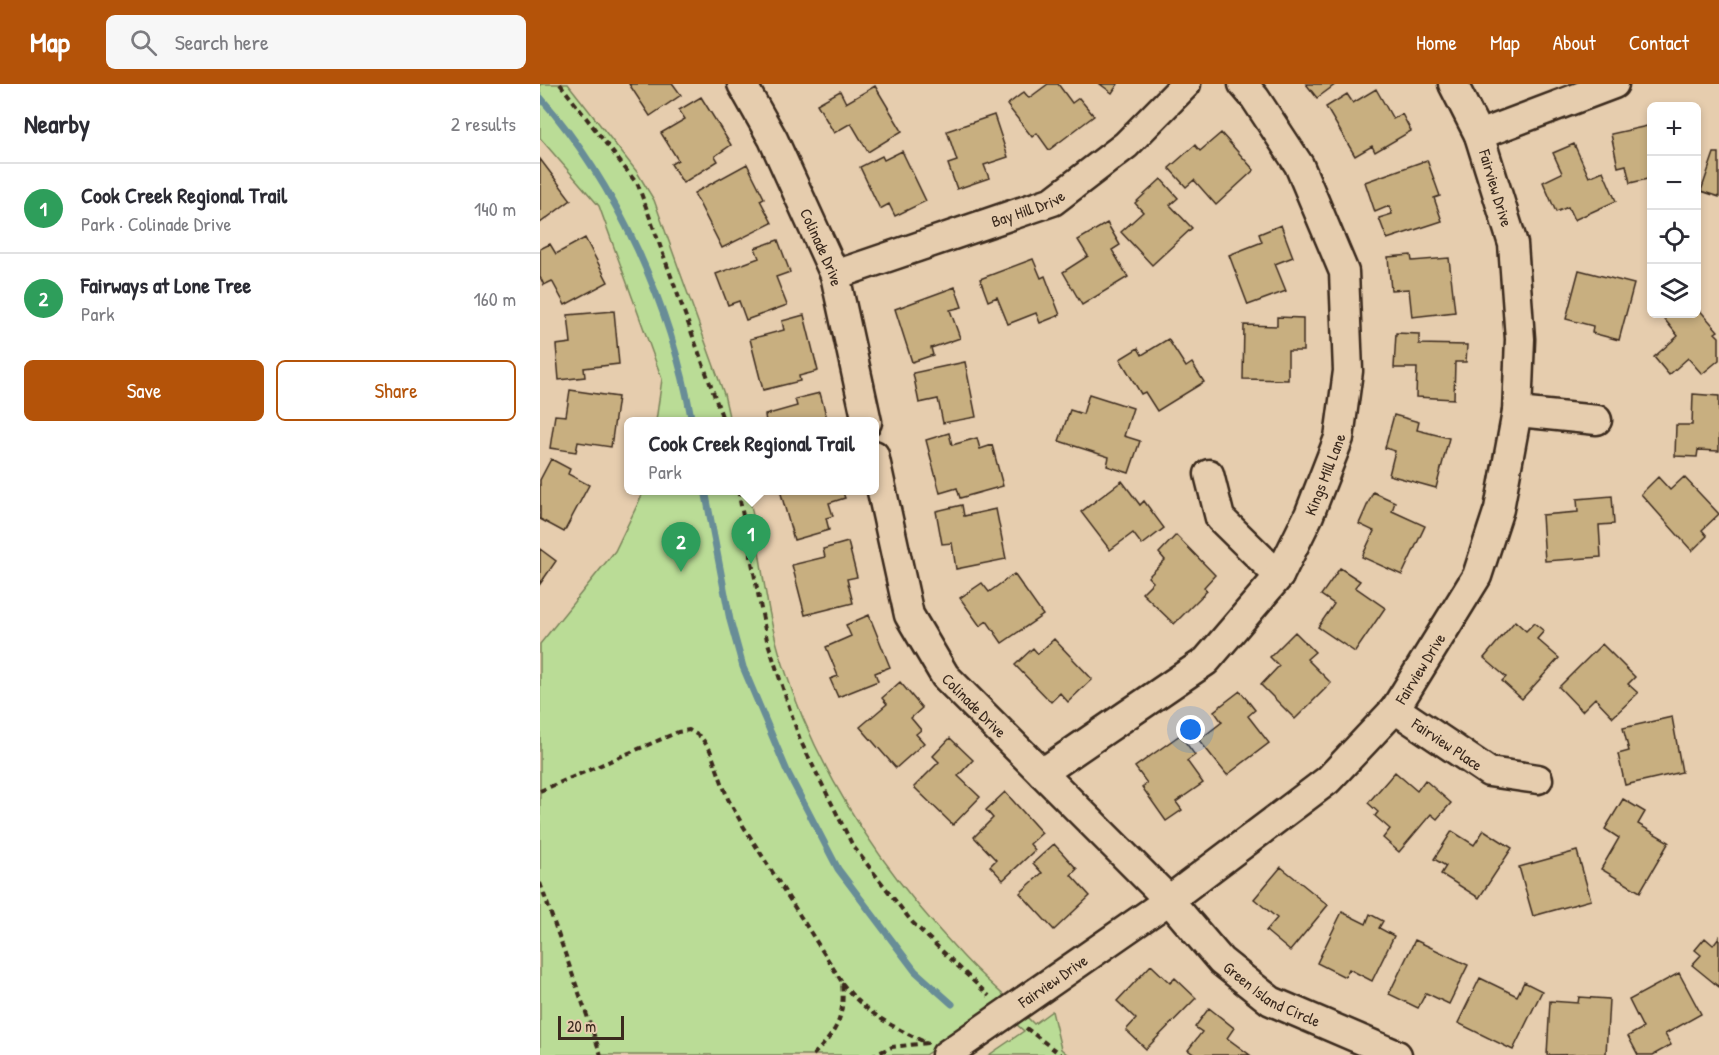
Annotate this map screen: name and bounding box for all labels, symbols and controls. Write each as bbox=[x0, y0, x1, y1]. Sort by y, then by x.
search box bbox=[106, 15, 526, 69]
text: Map bbox=[30, 23, 70, 61]
icon: search bbox=[127, 26, 160, 59]
text: Search here bbox=[175, 27, 269, 57]
text: Home bbox=[1416, 28, 1457, 57]
text: Map bbox=[1490, 28, 1520, 57]
text: About bbox=[1553, 28, 1596, 57]
text: Contact bbox=[1629, 28, 1689, 57]
map controls bbox=[1647, 102, 1701, 318]
button: + bbox=[1647, 102, 1701, 156]
text: Nearby bbox=[24, 106, 90, 141]
text: 2 results bbox=[451, 110, 516, 137]
street label: Fairview Drive bbox=[1474, 146, 1518, 230]
button: − bbox=[1647, 156, 1701, 210]
text: Cook Creek Regional Trail bbox=[81, 180, 287, 210]
street label: Bay Hill Drive bbox=[988, 185, 1070, 232]
text: 1 bbox=[40, 195, 47, 222]
text: 140 m bbox=[474, 195, 516, 222]
street label: Colinade Drive bbox=[795, 205, 848, 289]
text: Park · Colinade Drive bbox=[81, 210, 231, 237]
button: locate bbox=[1647, 210, 1701, 264]
button: layers bbox=[1647, 264, 1701, 318]
text: Fairways at Lone Tree bbox=[81, 270, 251, 300]
text: 2 bbox=[39, 285, 48, 312]
text: 160 m bbox=[474, 285, 516, 312]
text: Park bbox=[81, 300, 114, 327]
button: Save bbox=[24, 360, 264, 421]
button: Share bbox=[276, 360, 516, 421]
popup bbox=[624, 417, 879, 495]
text: Cook Creek Regional Trail bbox=[648, 428, 855, 458]
street label: Kings Mill Lane bbox=[1299, 432, 1350, 519]
text: Park bbox=[648, 458, 682, 485]
pin: 1 bbox=[732, 514, 770, 564]
pin: 2 bbox=[662, 522, 700, 572]
street label: Fairview Drive bbox=[1389, 628, 1451, 709]
street label: Colinade Drive bbox=[937, 668, 1012, 743]
street label: Fairview Place bbox=[1407, 712, 1487, 776]
your location bbox=[1176, 715, 1205, 744]
street label: Fairview Drive bbox=[1013, 949, 1092, 1013]
street label: Green Island Circle bbox=[1219, 956, 1324, 1032]
scale bar bbox=[558, 1013, 624, 1040]
text: 20 m bbox=[567, 1015, 596, 1037]

